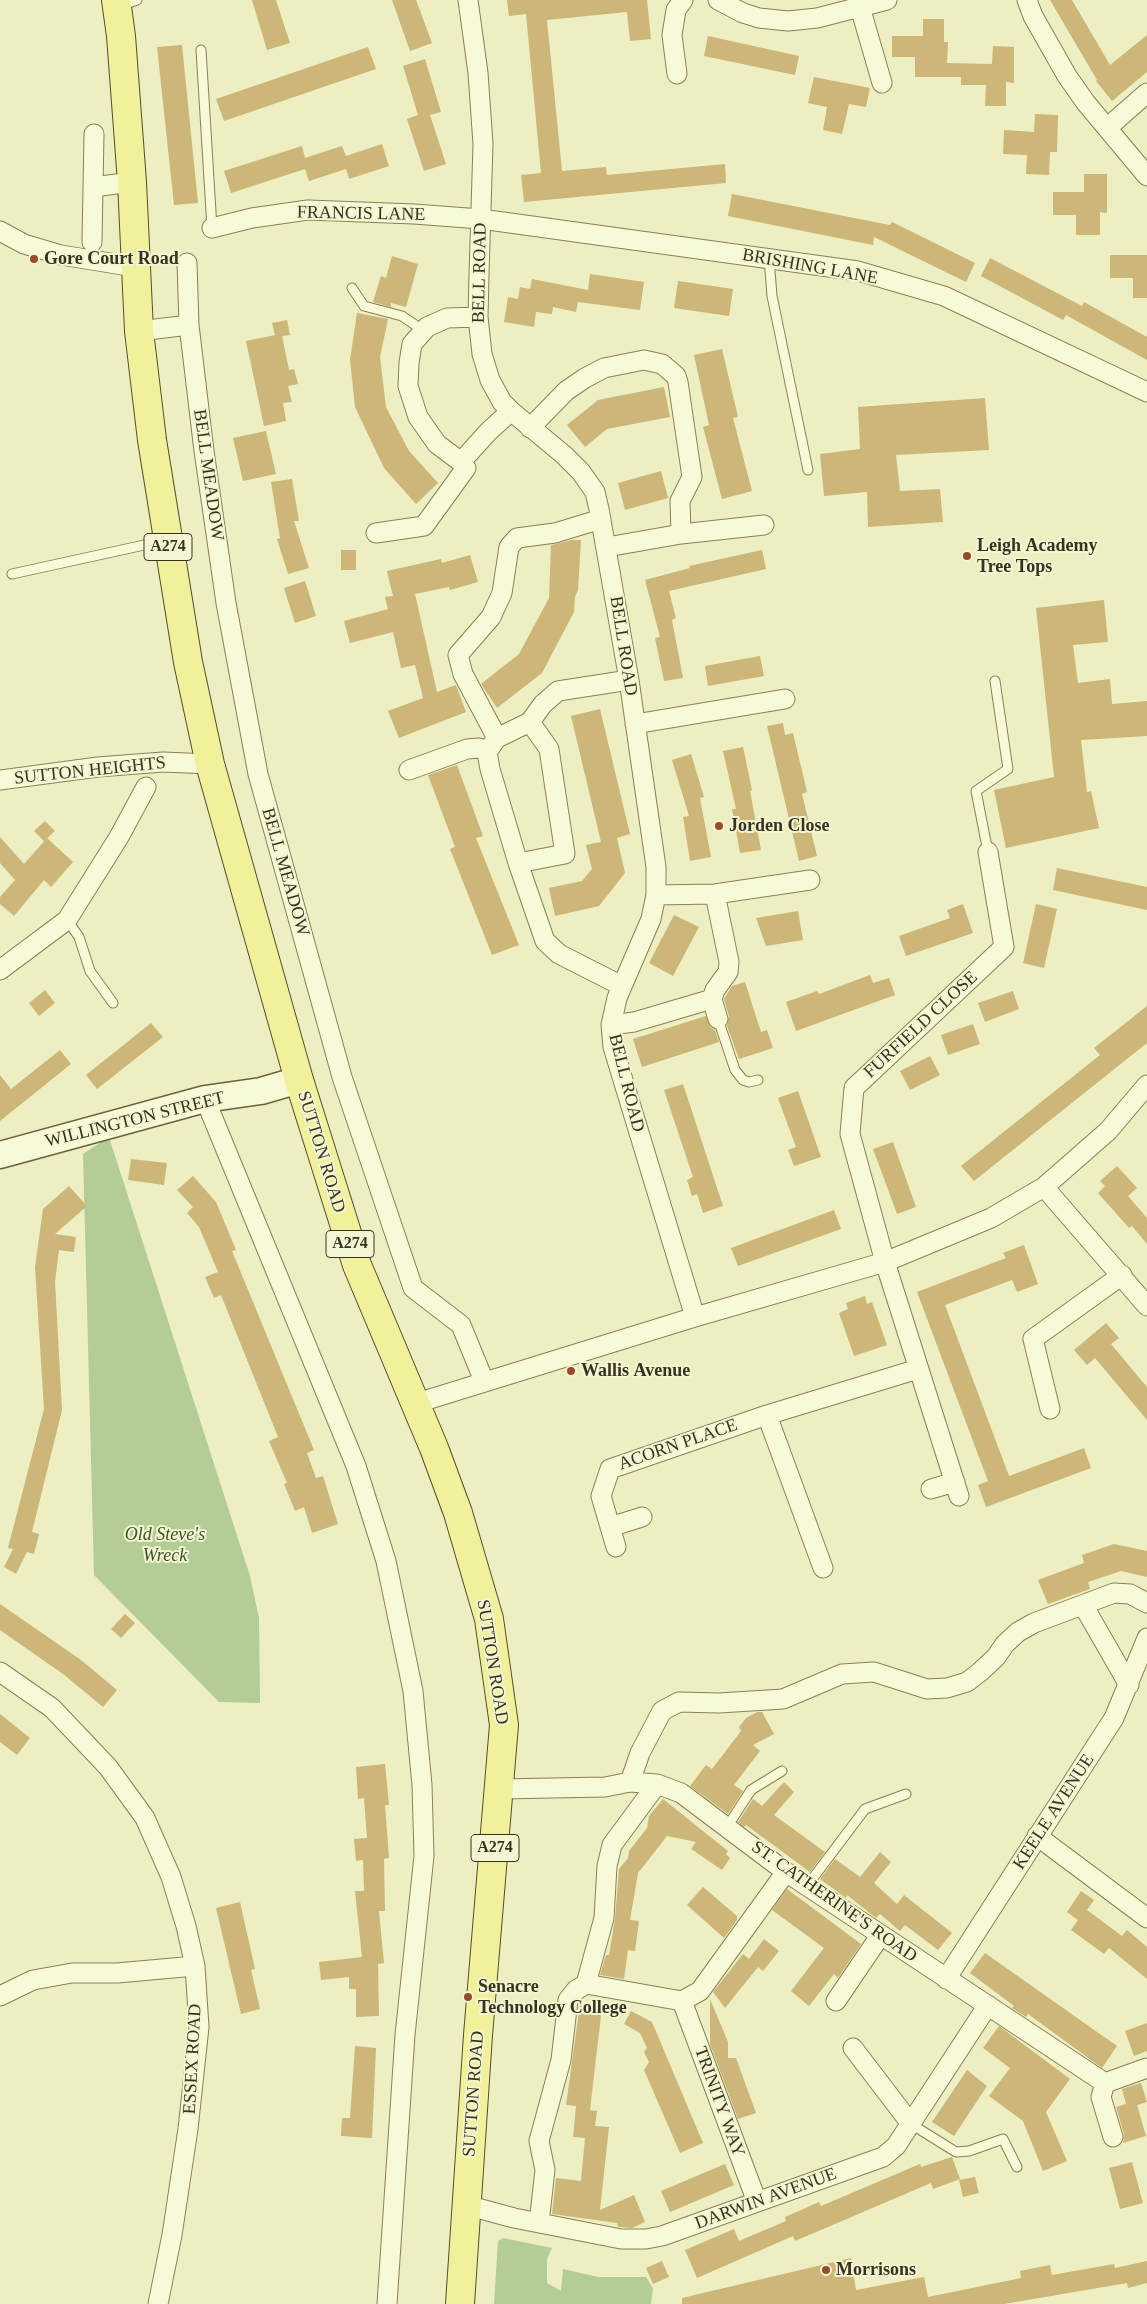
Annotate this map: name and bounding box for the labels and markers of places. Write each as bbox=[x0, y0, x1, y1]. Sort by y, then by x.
place label: Gore Court Road bbox=[44, 248, 179, 270]
marker: Gore Court Road bbox=[28, 253, 40, 265]
place label: Leigh Academy Tree Tops bbox=[977, 535, 1097, 578]
marker: Leigh Academy Tree Tops bbox=[961, 550, 973, 562]
place label: Jorden Close bbox=[729, 815, 829, 837]
marker: Jorden Close bbox=[713, 820, 725, 832]
place label: Wallis Avenue bbox=[581, 1360, 690, 1382]
marker: Wallis Avenue bbox=[565, 1365, 577, 1377]
place label: Senacre Technology College bbox=[478, 1976, 627, 2018]
marker: Senacre Technology College bbox=[462, 1991, 474, 2003]
place label: Morrisons bbox=[836, 2259, 916, 2281]
marker: Morrisons bbox=[820, 2264, 832, 2276]

